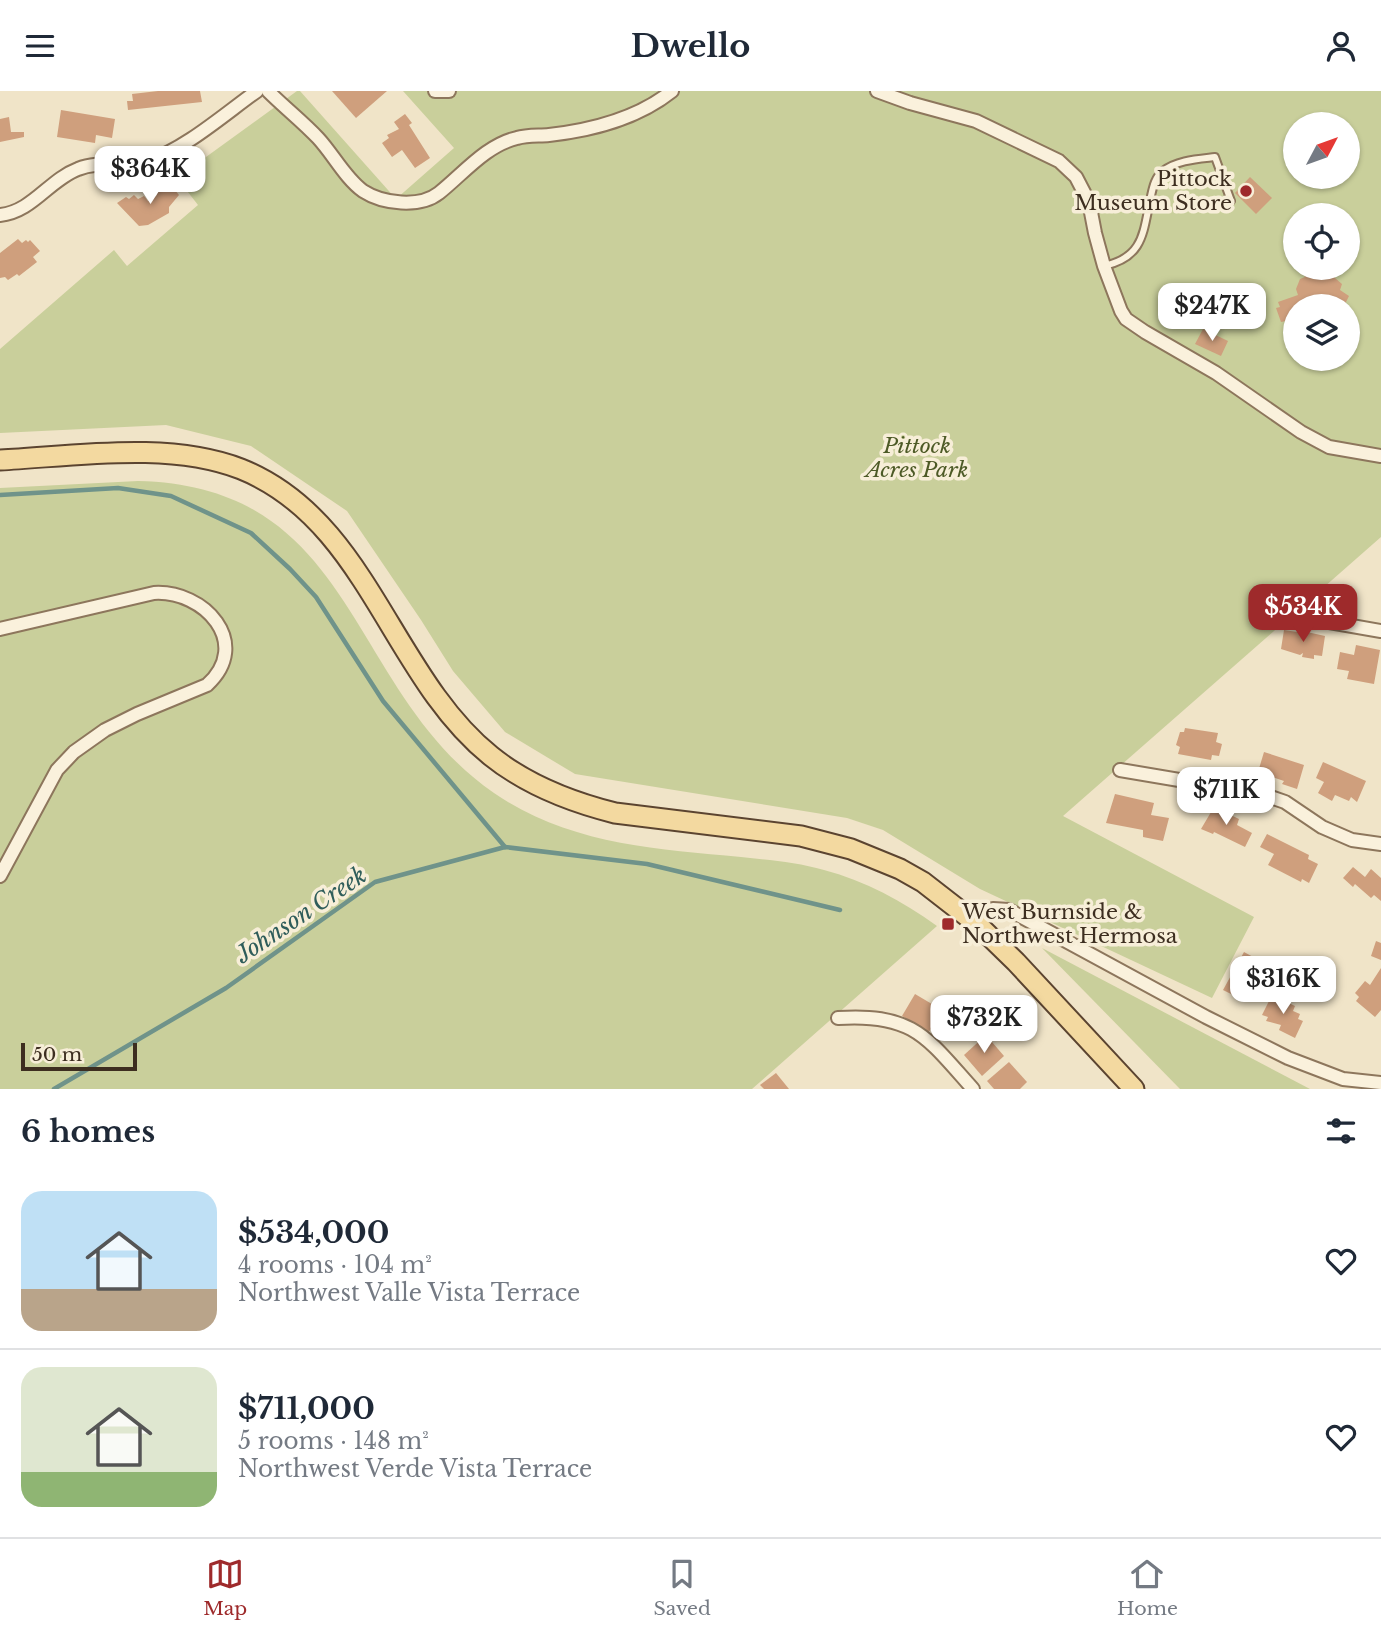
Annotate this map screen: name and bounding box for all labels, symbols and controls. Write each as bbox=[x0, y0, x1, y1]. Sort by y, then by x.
text: Dwello bbox=[631, 26, 750, 66]
icon: menu bbox=[21, 27, 59, 65]
icon: person bbox=[1322, 27, 1360, 65]
north arrow bbox=[1283, 112, 1360, 189]
map controls bbox=[1283, 112, 1360, 371]
pin: $364K bbox=[101, 146, 199, 206]
text: $364K bbox=[110, 155, 190, 183]
place label: Pittock Museum Store bbox=[1074, 166, 1232, 216]
marker: Pittock Museum Store bbox=[1238, 183, 1254, 199]
button: locate bbox=[1283, 203, 1360, 280]
pin: $247K bbox=[1163, 283, 1261, 343]
text: $247K bbox=[1174, 292, 1250, 320]
button: layers bbox=[1283, 294, 1360, 371]
park label: Pittock Acres Park bbox=[863, 433, 968, 483]
pin: $534K bbox=[1254, 585, 1352, 644]
text: $534K bbox=[1264, 593, 1342, 621]
pin: $711K bbox=[1177, 767, 1275, 827]
text: $711K bbox=[1193, 776, 1259, 804]
water label: Johnson Creek bbox=[229, 861, 372, 970]
place label: West Burnside & Northwest Hermosa bbox=[961, 899, 1178, 949]
marker: West Burnside & Northwest Hermosa bbox=[940, 916, 956, 932]
pin: $316K bbox=[1234, 957, 1332, 1016]
text: $316K bbox=[1246, 965, 1320, 993]
pin: $732K bbox=[935, 995, 1033, 1055]
text: $732K bbox=[946, 1004, 1022, 1032]
scale bar bbox=[21, 1040, 136, 1072]
text: 50 m bbox=[32, 1043, 82, 1066]
icon: filters bbox=[1322, 1112, 1360, 1150]
text: 6 homes bbox=[21, 1113, 155, 1150]
text: $534,000 bbox=[238, 1214, 389, 1251]
icon: home bbox=[77, 1219, 161, 1303]
icon: heart bbox=[1322, 1242, 1360, 1280]
text: 4 rooms · 104 m² bbox=[238, 1251, 432, 1279]
text: Northwest Valle Vista Terrace bbox=[238, 1279, 580, 1307]
text: $711,000 bbox=[238, 1390, 375, 1427]
icon: home bbox=[77, 1395, 161, 1479]
icon: heart bbox=[1322, 1418, 1360, 1456]
text: 5 rooms · 148 m² bbox=[238, 1427, 429, 1455]
text: Northwest Verde Vista Terrace bbox=[238, 1455, 592, 1483]
tab: Map bbox=[203, 1555, 247, 1620]
tab: Saved bbox=[654, 1555, 711, 1620]
tab: Home bbox=[1117, 1555, 1178, 1620]

